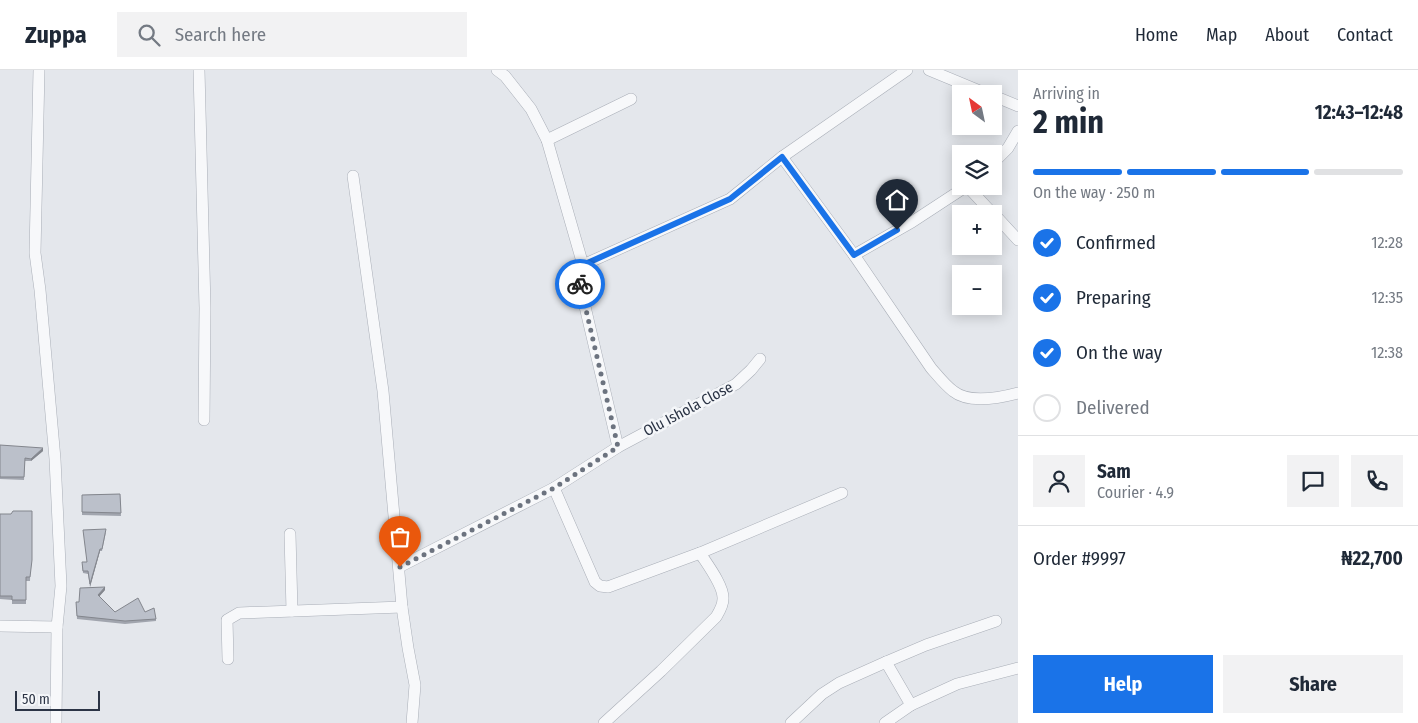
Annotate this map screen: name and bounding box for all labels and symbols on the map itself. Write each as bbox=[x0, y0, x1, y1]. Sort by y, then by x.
north arrow bbox=[952, 85, 1002, 135]
pin bbox=[876, 179, 918, 230]
courier bbox=[555, 259, 605, 309]
street label: Olu Ishola Close bbox=[640, 378, 736, 440]
pin bbox=[379, 516, 421, 567]
scale bar bbox=[15, 688, 100, 711]

